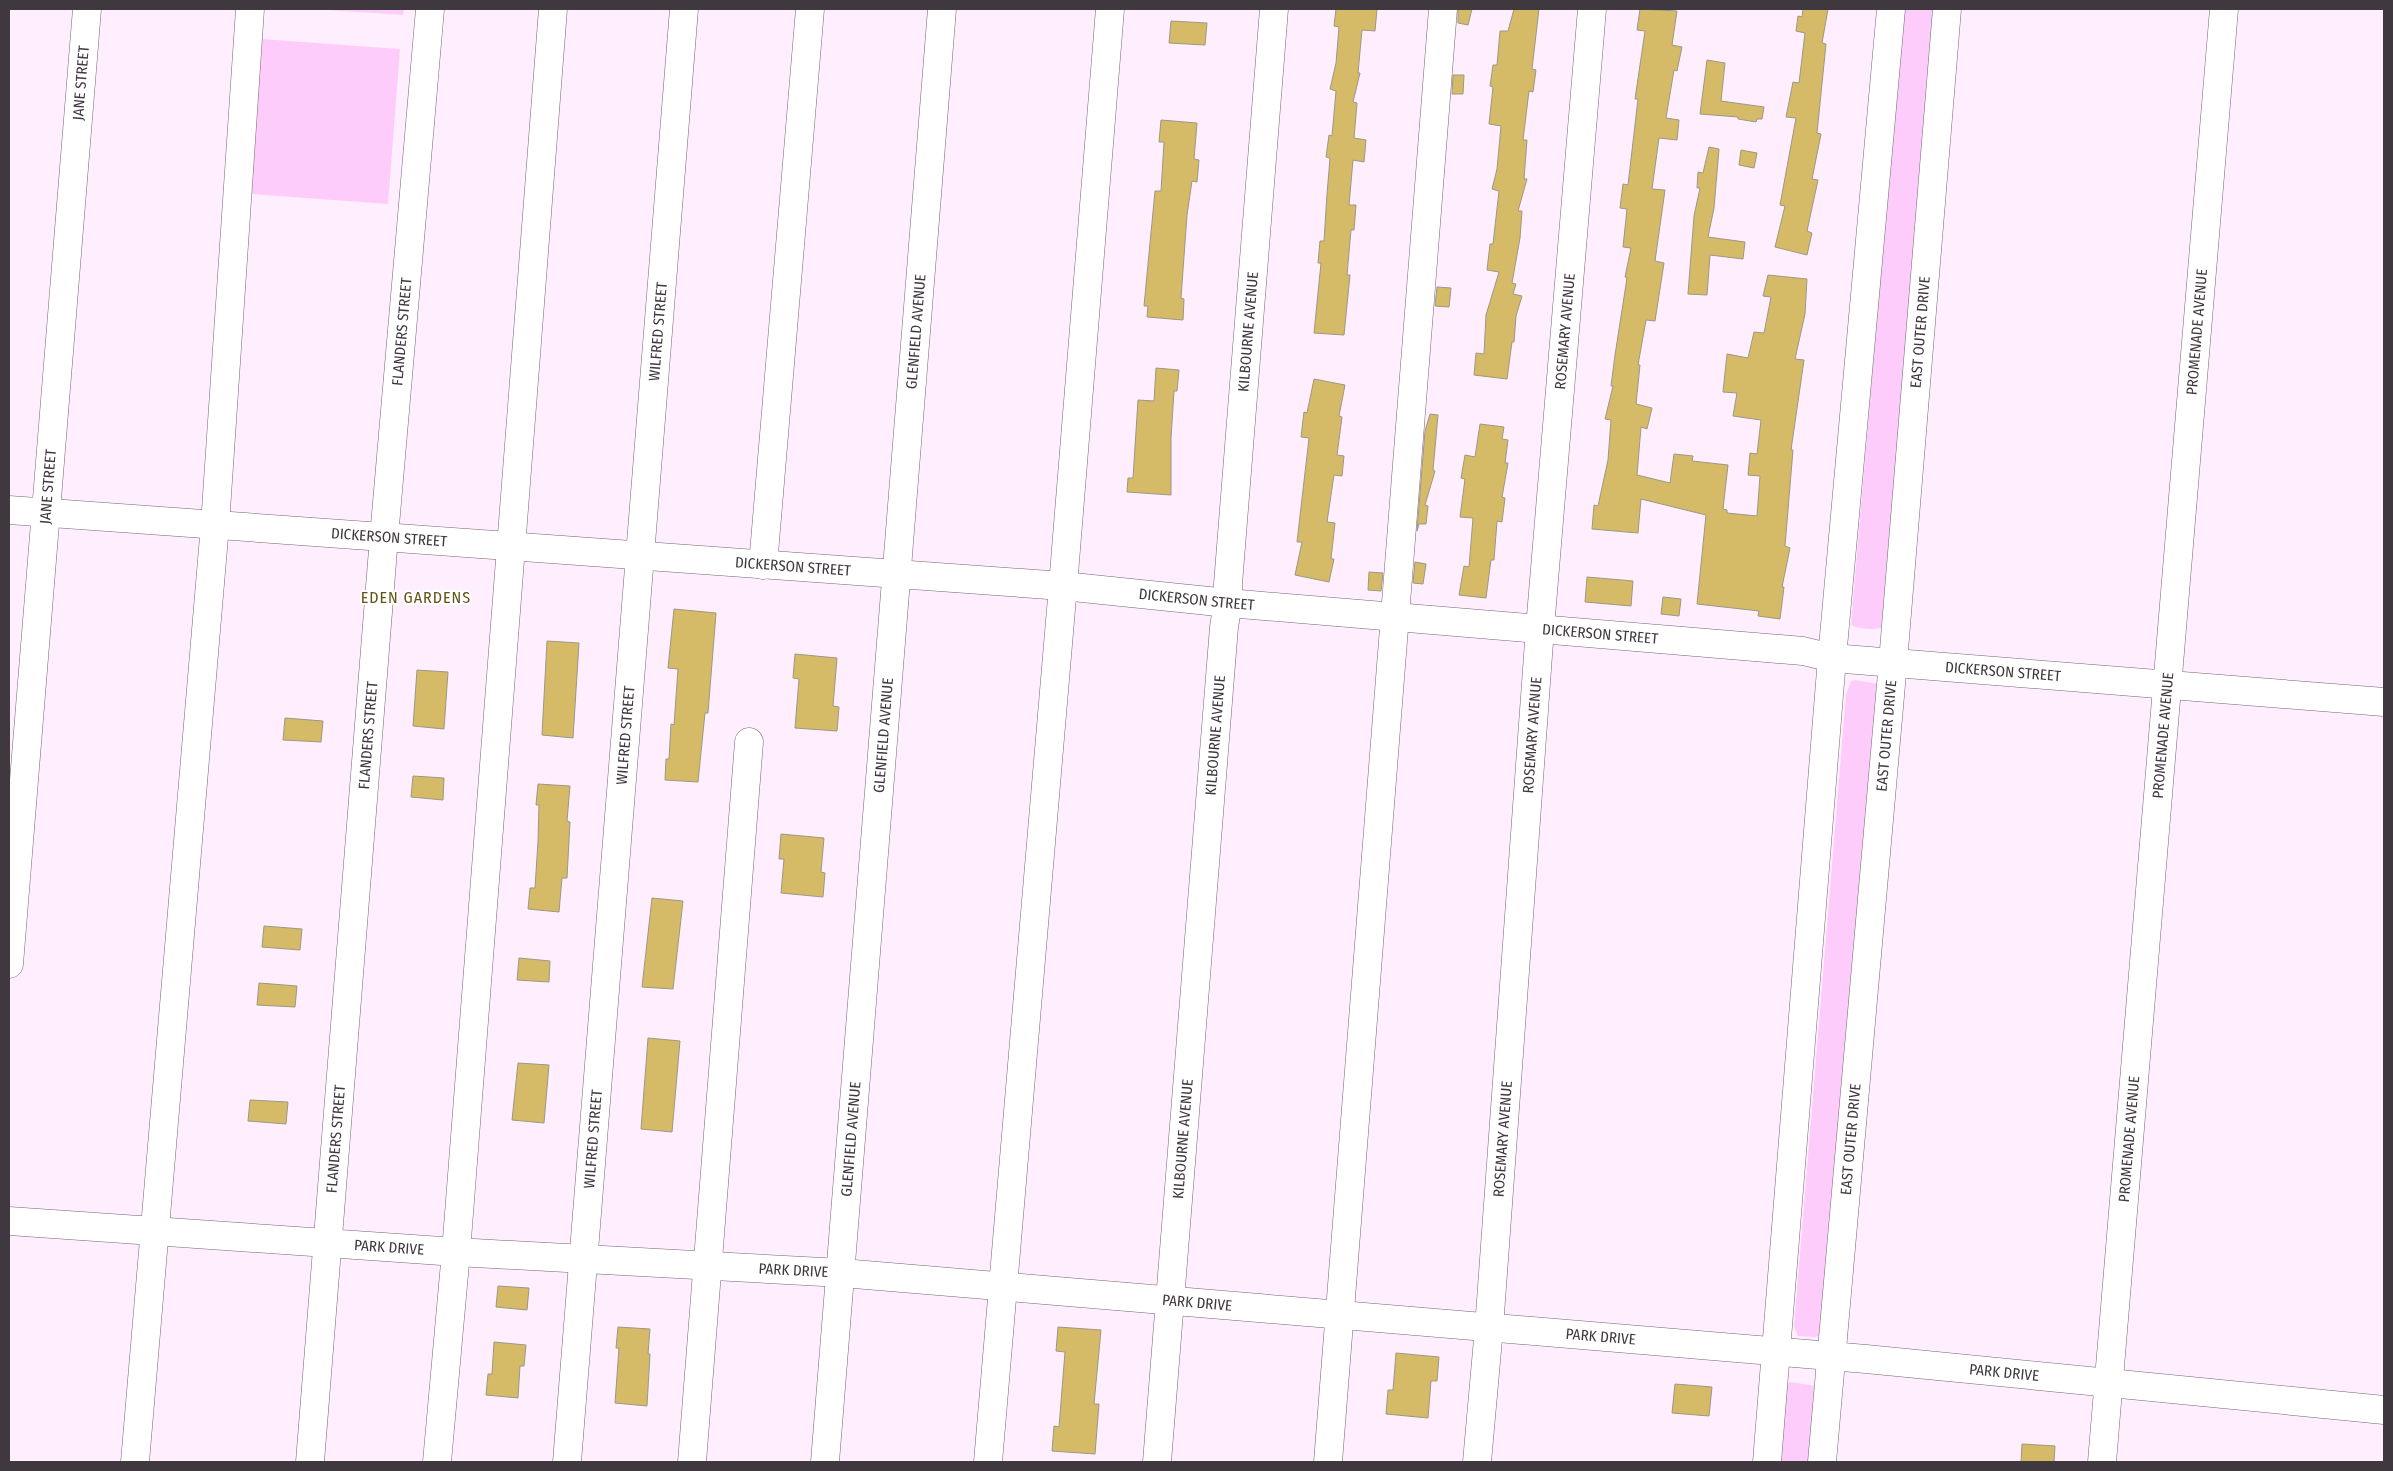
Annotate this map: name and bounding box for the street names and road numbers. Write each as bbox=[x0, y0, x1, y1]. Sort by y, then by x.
street label: JANE STREET bbox=[69, 45, 93, 121]
street label: PROMENADE AVENUE bbox=[2183, 268, 2211, 396]
street label: KILBOURNE AVENUE bbox=[1234, 271, 1262, 392]
street label: GLENFIELD AVENUE bbox=[902, 273, 930, 390]
street label: ROSEMARY AVENUE bbox=[1551, 273, 1579, 390]
street label: EAST OUTER DRIVE bbox=[1907, 276, 1934, 389]
street label: FLANDERS STREET bbox=[388, 277, 416, 386]
street label: WILFRED STREET bbox=[645, 281, 671, 382]
street label: JANE STREET bbox=[36, 448, 60, 525]
street label: DICKERSON STREET bbox=[330, 524, 448, 551]
street label: DICKERSON STREET bbox=[734, 553, 852, 580]
street label: DICKERSON STREET bbox=[1138, 585, 1255, 614]
street label: DICKERSON STREET bbox=[1541, 620, 1659, 648]
street label: DICKERSON STREET bbox=[1944, 658, 2062, 685]
street label: PROMENADE AVENUE bbox=[2149, 672, 2177, 799]
street label: KILBOURNE AVENUE bbox=[1202, 675, 1229, 796]
street label: ROSEMARY AVENUE bbox=[1519, 676, 1545, 794]
street label: GLENFIELD AVENUE bbox=[870, 677, 897, 794]
street label: EAST OUTER DRIVE bbox=[1873, 679, 1900, 792]
street label: FLANDERS STREET bbox=[355, 681, 381, 790]
street label: WILFRED STREET bbox=[613, 685, 638, 786]
street label: PROMENADE AVENUE bbox=[2115, 1075, 2143, 1203]
street label: KILBOURNE AVENUE bbox=[1169, 1078, 1197, 1200]
street label: ROSEMARY AVENUE bbox=[1490, 1080, 1516, 1198]
street label: GLENFIELD AVENUE bbox=[837, 1081, 865, 1197]
street label: EAST OUTER DRIVE bbox=[1837, 1083, 1865, 1196]
street label: FLANDERS STREET bbox=[323, 1084, 349, 1194]
street label: WILFRED STREET bbox=[580, 1089, 606, 1189]
street label: PARK DRIVE bbox=[354, 1236, 425, 1259]
street label: PARK DRIVE bbox=[758, 1259, 829, 1281]
street label: PARK DRIVE bbox=[1161, 1291, 1233, 1315]
street label: PARK DRIVE bbox=[1565, 1325, 1636, 1349]
street label: PARK DRIVE bbox=[1968, 1360, 2040, 1385]

